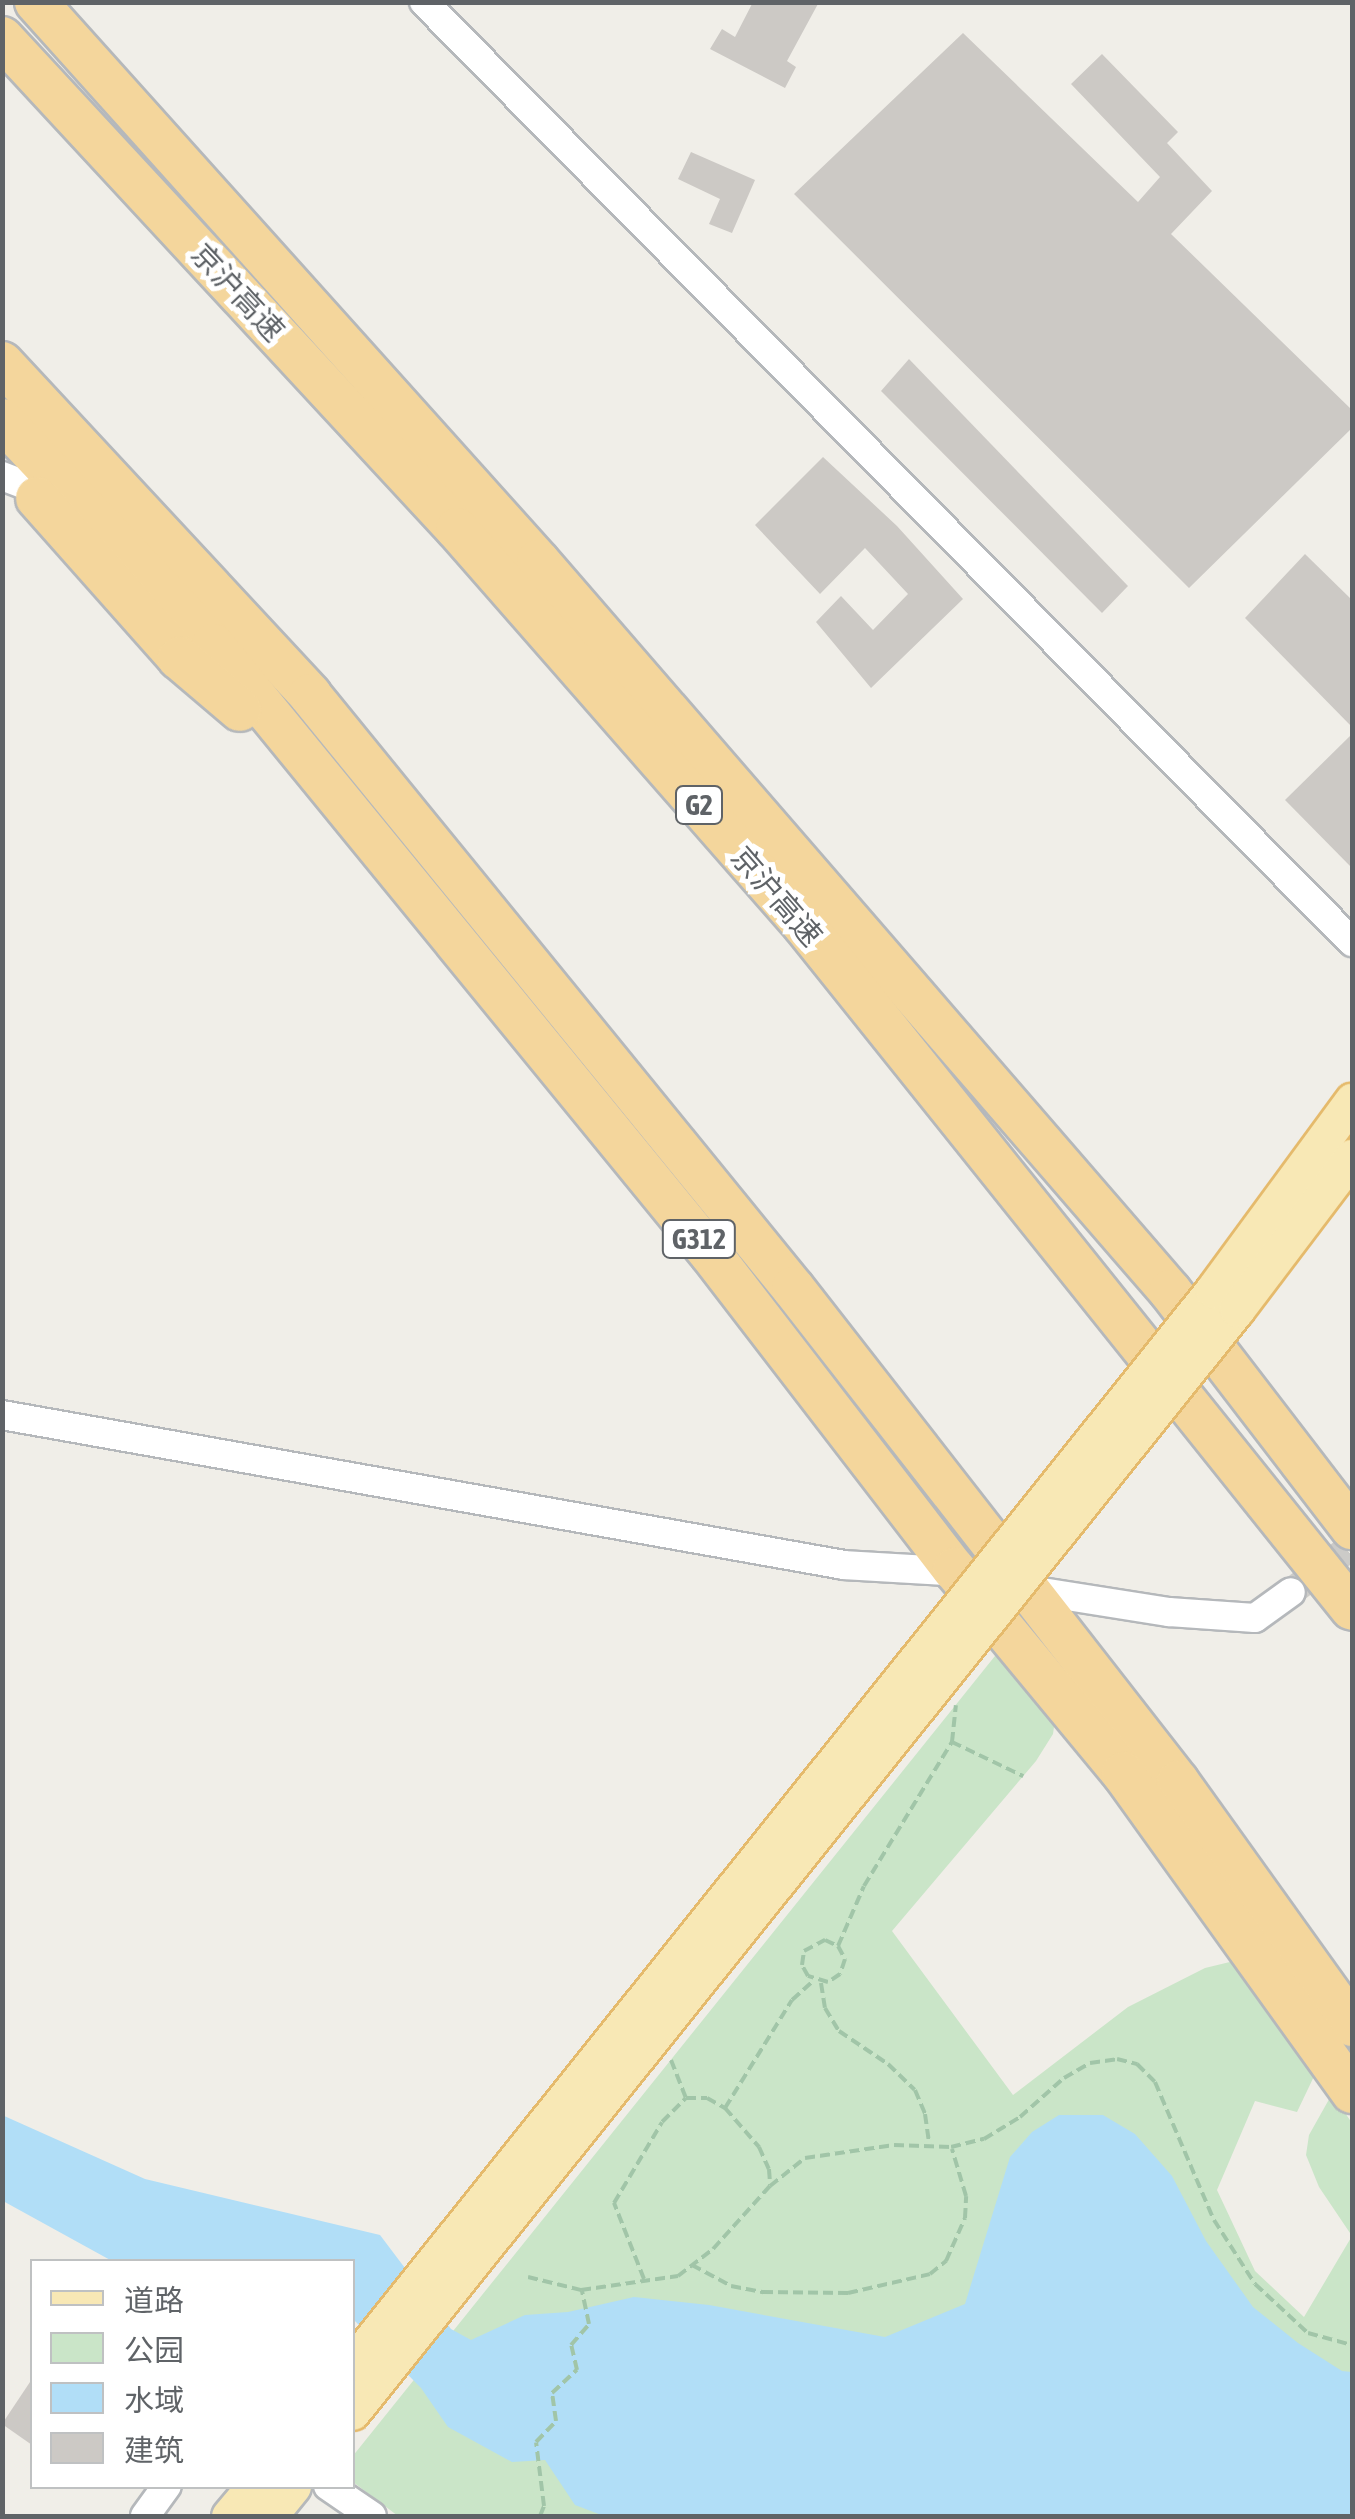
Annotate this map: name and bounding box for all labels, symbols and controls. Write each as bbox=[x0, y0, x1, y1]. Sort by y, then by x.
street label: 京沪高速 bbox=[184, 236, 292, 348]
road number: G2 bbox=[674, 782, 724, 828]
street label: 京沪高速 bbox=[724, 839, 830, 953]
road number: G312 bbox=[662, 1216, 736, 1262]
legend bbox=[30, 2259, 355, 2489]
text: 道路 bbox=[124, 2283, 184, 2317]
text: 公园 bbox=[124, 2333, 184, 2367]
text: 水域 bbox=[124, 2383, 184, 2417]
text: 建筑 bbox=[124, 2433, 184, 2467]

